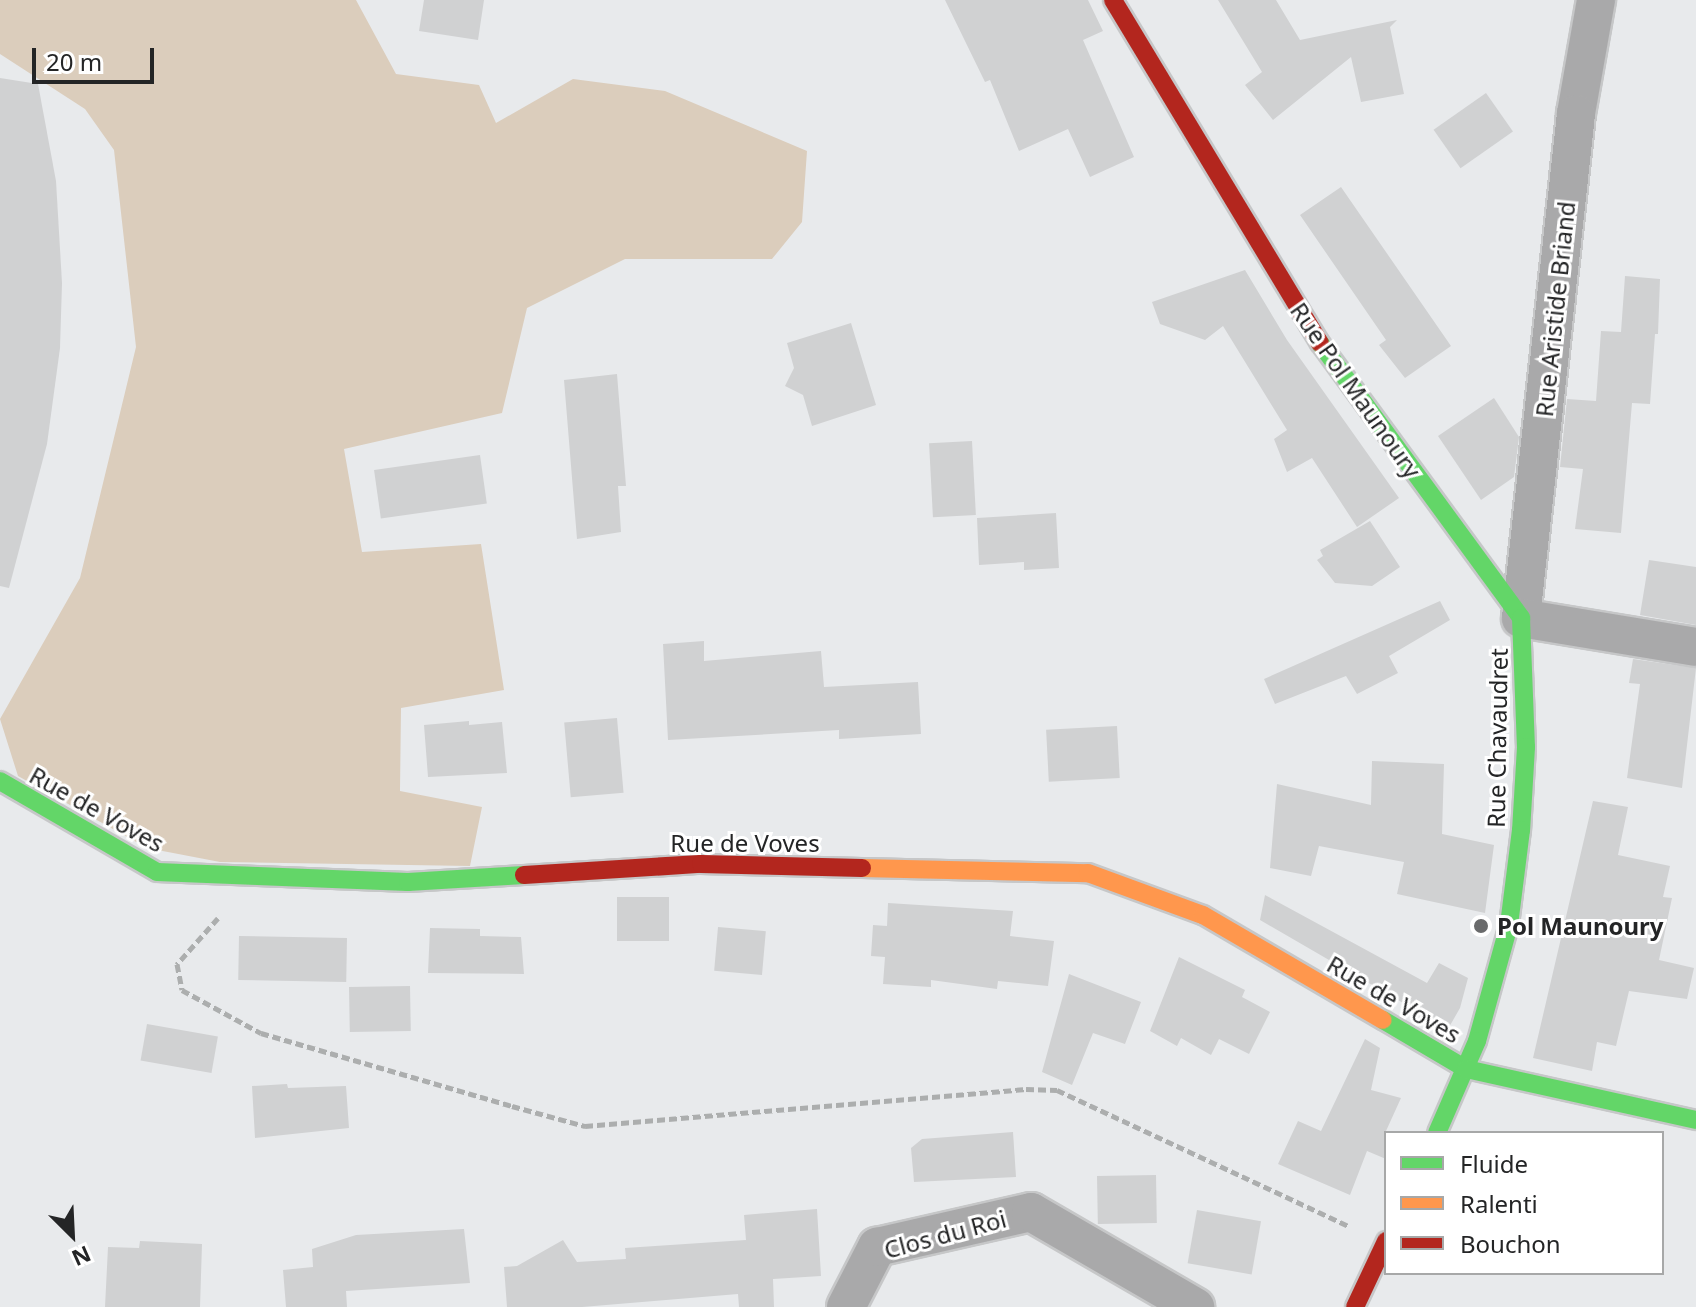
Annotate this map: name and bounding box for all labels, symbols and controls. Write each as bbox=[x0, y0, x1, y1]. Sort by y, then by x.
scale bar bbox=[36, 32, 158, 82]
text: 20 m bbox=[46, 45, 102, 78]
street label: Rue Aristide Briand bbox=[1529, 200, 1581, 418]
street label: Rue Pol Maunoury bbox=[1285, 297, 1427, 483]
street label: Rue Chavaudret bbox=[1481, 648, 1513, 828]
street label: Rue de Voves bbox=[25, 760, 169, 858]
street label: Rue de Voves bbox=[670, 829, 820, 857]
place label: Pol Maunoury bbox=[1497, 912, 1664, 940]
marker: Pol Maunoury bbox=[1472, 917, 1490, 935]
street label: Rue de Voves bbox=[1322, 949, 1466, 1049]
legend bbox=[1384, 1131, 1664, 1275]
text: Fluide bbox=[1460, 1147, 1528, 1180]
text: Ralenti bbox=[1460, 1187, 1538, 1220]
north arrow bbox=[32, 1195, 112, 1275]
street label: Clos du Roi bbox=[881, 1204, 1009, 1264]
text: Bouchon bbox=[1460, 1227, 1561, 1260]
text: N bbox=[67, 1240, 96, 1274]

